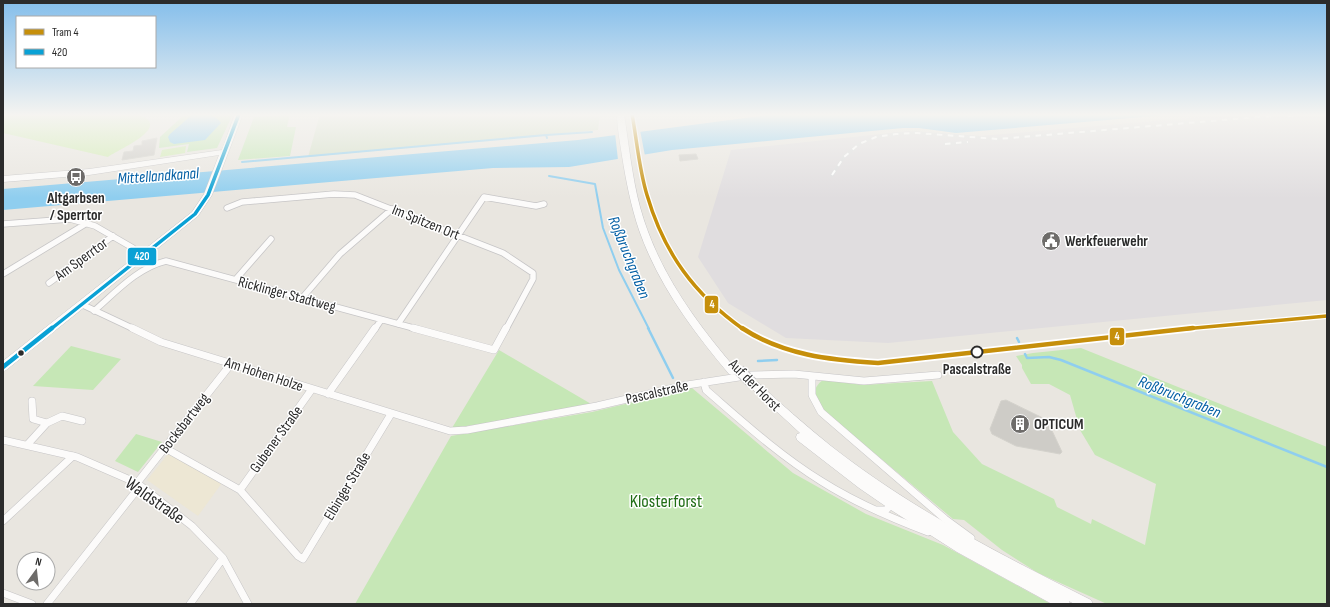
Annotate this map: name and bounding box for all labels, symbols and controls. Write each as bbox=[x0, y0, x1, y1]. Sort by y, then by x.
legend bbox=[16, 16, 156, 68]
text: Tram 4 bbox=[52, 25, 78, 40]
text: 420 bbox=[52, 45, 67, 60]
water label: Mittellandkanal bbox=[117, 164, 201, 189]
bus stop icon: Altgarbsen / Sperrtor bbox=[65, 166, 87, 188]
place label: Altgarbsen / Sperrtor bbox=[46, 189, 105, 225]
street label: Im Spitzen Ort bbox=[389, 200, 463, 245]
water label: Roßbruchgraben bbox=[603, 214, 654, 302]
public building icon: Werkfeuerwehr bbox=[1040, 230, 1062, 252]
place label: Werkfeuerwehr bbox=[1065, 232, 1148, 251]
street label: Am Sperrtor bbox=[50, 233, 112, 286]
line badge: 420 bbox=[127, 247, 157, 266]
text: 420 bbox=[134, 250, 150, 263]
street label: Ricklinger Stadtweg bbox=[236, 272, 338, 317]
line badge: 4 bbox=[704, 295, 719, 314]
text: 4 bbox=[709, 298, 715, 311]
line badge: 4 bbox=[1109, 327, 1125, 346]
text: 4 bbox=[1114, 330, 1120, 343]
marker: Pascalstraße bbox=[970, 345, 984, 359]
unlabelled marker bbox=[16, 348, 26, 358]
street label: Am Hohen Holze bbox=[221, 353, 306, 396]
street label: Auf der Horst bbox=[724, 354, 785, 416]
place label: Pascalstraße bbox=[943, 360, 1011, 379]
water label: Roßbruchgraben bbox=[1135, 372, 1224, 423]
street label: Pascalstraße bbox=[624, 376, 690, 409]
street label: Bocksbartweg bbox=[155, 389, 214, 457]
street label: Gubener Straße bbox=[246, 402, 307, 477]
building icon: OPTICUM bbox=[1009, 413, 1031, 435]
place label: OPTICUM bbox=[1034, 415, 1083, 434]
street label: Elbinger Straße bbox=[320, 449, 375, 524]
street label: Waldstraße bbox=[121, 472, 188, 528]
park label: Klosterforst bbox=[630, 491, 703, 512]
north arrow bbox=[16, 551, 56, 591]
text: N bbox=[34, 555, 43, 569]

